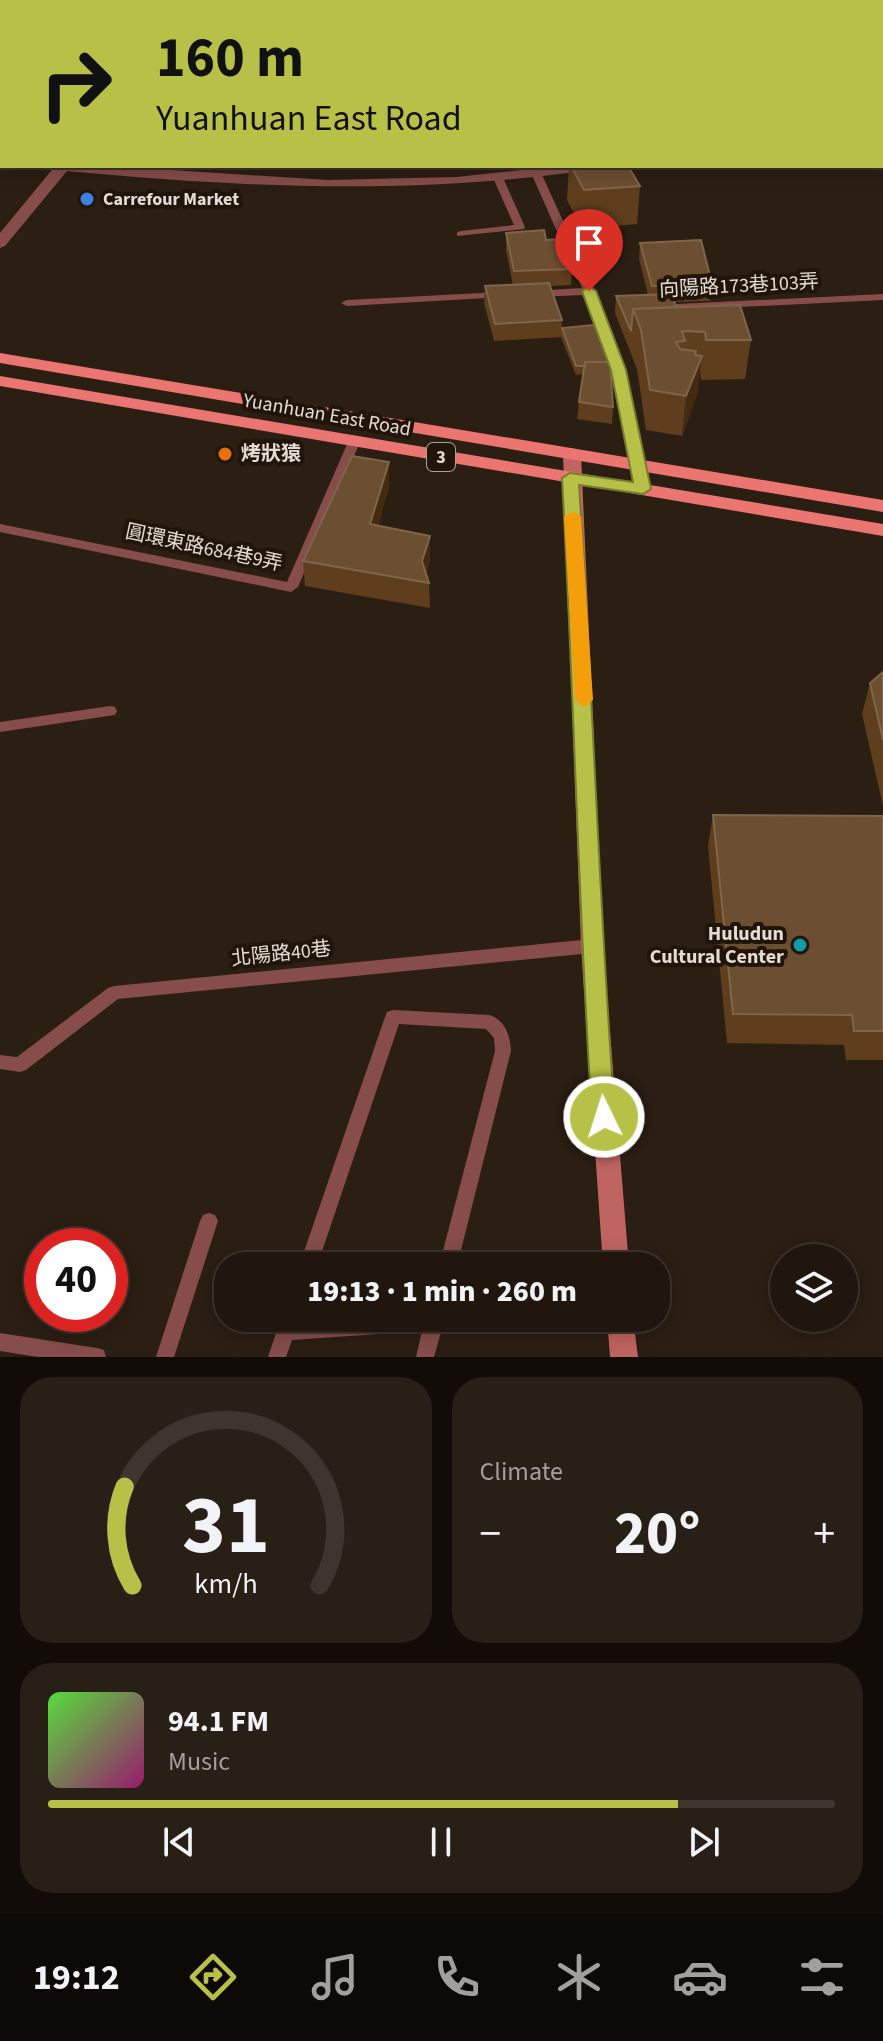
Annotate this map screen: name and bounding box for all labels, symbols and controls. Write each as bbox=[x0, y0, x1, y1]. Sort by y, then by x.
text: 160 m bbox=[156, 19, 304, 98]
icon: right bbox=[24, 32, 128, 136]
text: Yuanhuan East Road bbox=[156, 93, 462, 144]
place label: Carrefour Market bbox=[103, 187, 239, 212]
marker: Carrefour Market bbox=[78, 190, 96, 208]
pin bbox=[555, 209, 623, 291]
icon: arrive bbox=[567, 221, 611, 265]
street label: 向陽路173巷103弄 bbox=[659, 268, 819, 304]
street label: Yuanhuan East Road bbox=[240, 386, 413, 444]
place label: 烤狀猿 bbox=[241, 440, 301, 468]
road number: 3 bbox=[427, 443, 455, 471]
marker: 烤狀猿 bbox=[216, 445, 234, 463]
street label: 圓環東路684巷9弄 bbox=[123, 518, 285, 578]
place label: Huludun Cultural Center bbox=[650, 920, 784, 971]
street label: 北陽路40巷 bbox=[230, 935, 332, 973]
marker: Huludun Cultural Center bbox=[791, 936, 809, 954]
position arrow bbox=[562, 1075, 646, 1159]
speed limit sign: 40 bbox=[24, 1228, 128, 1332]
map controls bbox=[770, 1244, 858, 1332]
button: layers bbox=[770, 1244, 858, 1332]
text: 19:13 · 1 min · 260 m bbox=[307, 1270, 577, 1313]
text: Climate bbox=[480, 1453, 563, 1490]
text: 31 bbox=[182, 1467, 270, 1585]
text: 20° bbox=[614, 1492, 700, 1577]
text: − bbox=[480, 1503, 501, 1566]
text: + bbox=[813, 1503, 835, 1566]
text: km/h bbox=[194, 1564, 257, 1604]
text: 94.1 FM bbox=[168, 1700, 269, 1743]
text: Music bbox=[168, 1743, 230, 1780]
icon: previous bbox=[157, 1820, 201, 1864]
icon: pause bbox=[419, 1820, 463, 1864]
icon: next bbox=[682, 1820, 726, 1864]
icon: directions bbox=[185, 1949, 241, 2005]
icon: music bbox=[307, 1949, 363, 2005]
icon: phone bbox=[429, 1949, 485, 2005]
icon: climate bbox=[551, 1949, 607, 2005]
icon: car bbox=[672, 1949, 728, 2005]
icon: filters bbox=[794, 1949, 850, 2005]
text: 19:12 bbox=[33, 1952, 120, 2003]

